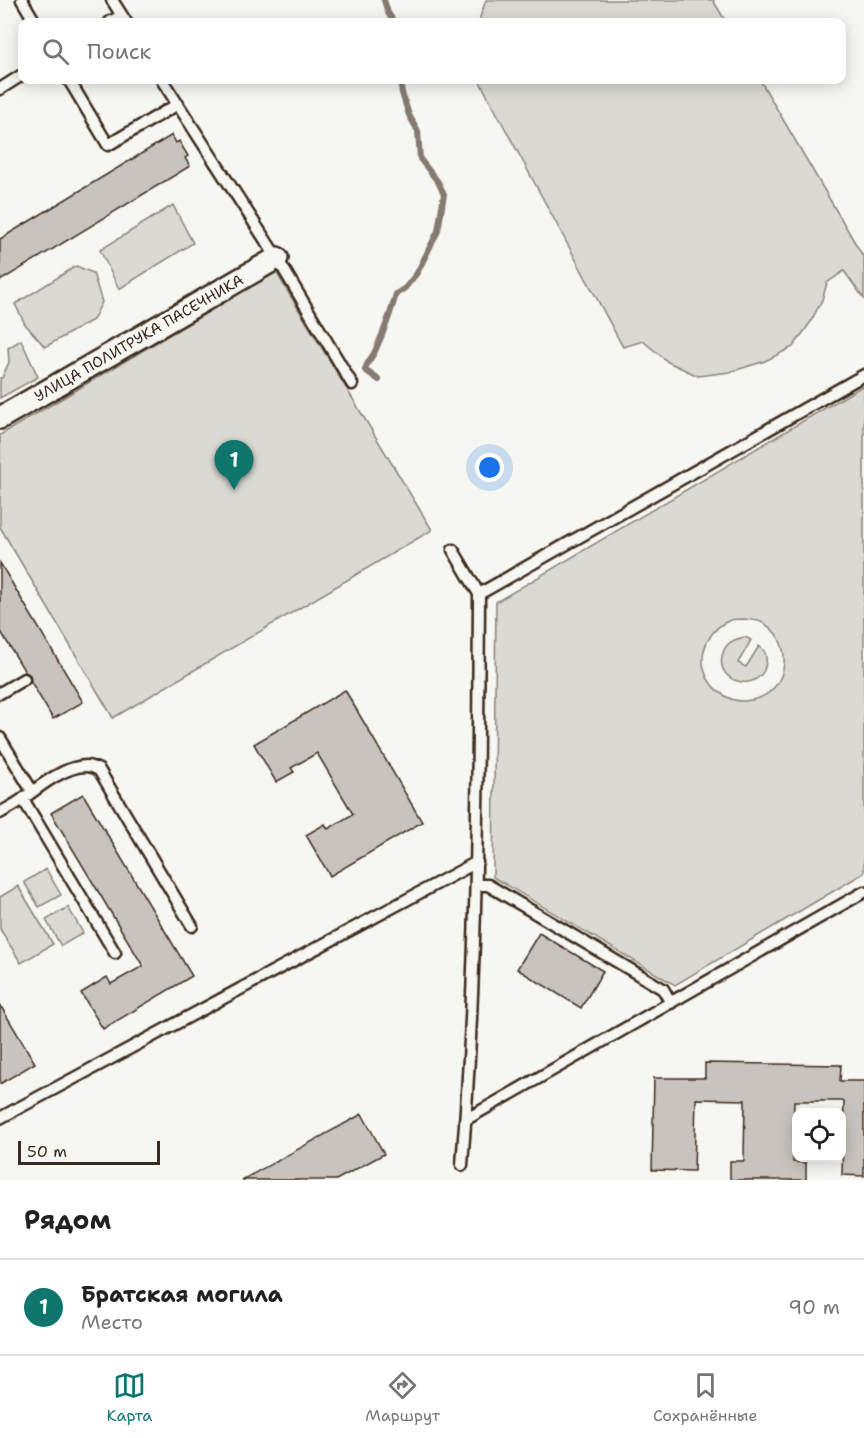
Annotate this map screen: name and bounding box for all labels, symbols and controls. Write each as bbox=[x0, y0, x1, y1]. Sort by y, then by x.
search box bbox=[18, 18, 846, 84]
icon: search bbox=[39, 35, 72, 68]
text: Поиск bbox=[87, 37, 151, 66]
street label: УЛИЦА ПОЛИТРУКА ПАСЕЧНИКА bbox=[31, 270, 247, 406]
pin: 1 bbox=[214, 440, 254, 490]
your location bbox=[475, 453, 504, 482]
map controls bbox=[792, 1108, 846, 1162]
button: locate bbox=[792, 1108, 846, 1162]
scale bar bbox=[18, 1138, 160, 1166]
text: 50 m bbox=[27, 1141, 67, 1162]
text: Рядом bbox=[24, 1202, 111, 1237]
text: Братская могила bbox=[81, 1280, 283, 1309]
text: 1 bbox=[39, 1294, 48, 1320]
text: 90 m bbox=[788, 1294, 840, 1320]
text: Место bbox=[81, 1309, 143, 1335]
tab: Карта bbox=[107, 1369, 152, 1426]
tab: Маршрут bbox=[365, 1369, 440, 1426]
tab: Сохранённые bbox=[653, 1369, 757, 1426]

